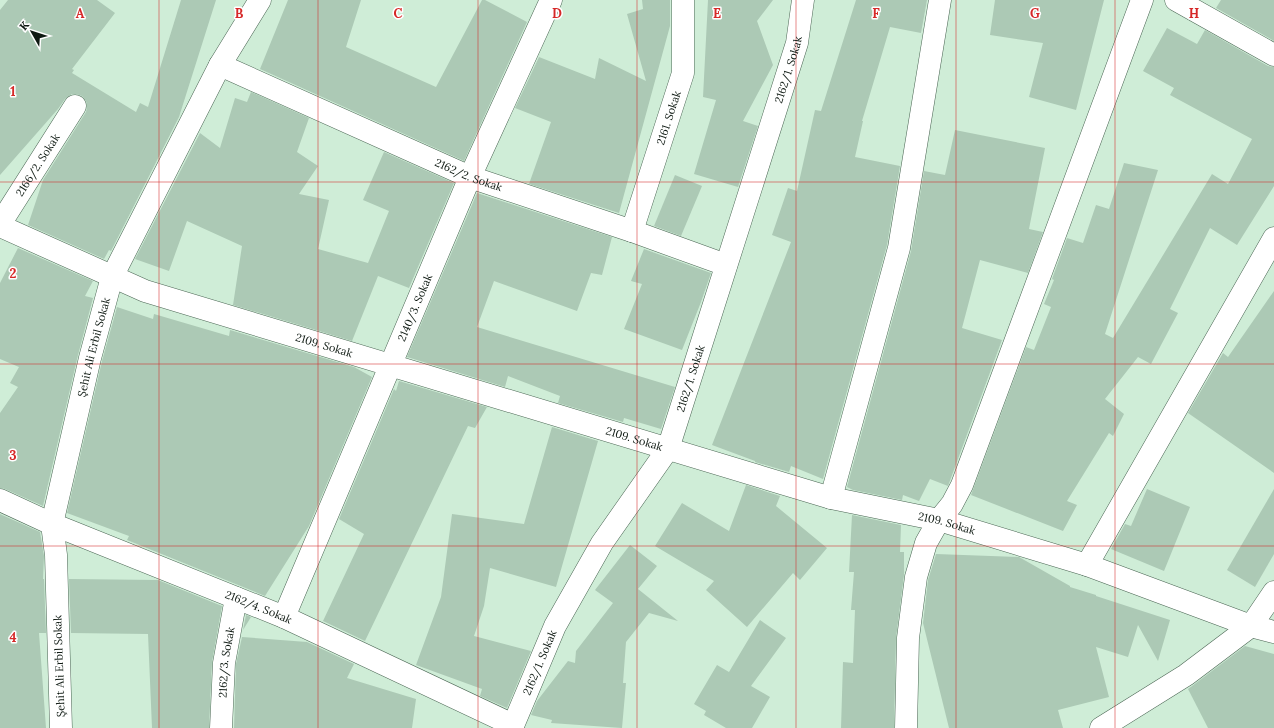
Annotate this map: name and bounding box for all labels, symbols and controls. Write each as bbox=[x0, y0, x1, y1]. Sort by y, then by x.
text: A bbox=[76, 5, 85, 22]
text: B bbox=[235, 5, 244, 22]
text: C bbox=[394, 5, 403, 22]
text: D bbox=[552, 5, 562, 22]
text: E bbox=[713, 5, 721, 22]
text: F bbox=[872, 5, 880, 22]
text: G bbox=[1030, 5, 1040, 22]
text: H bbox=[1189, 5, 1199, 22]
north arrow bbox=[12, 12, 52, 52]
text: K bbox=[16, 18, 32, 33]
street label: 2162/1. Sokak bbox=[771, 35, 805, 105]
text: 1 bbox=[10, 83, 16, 100]
street label: 2161. Sokak bbox=[653, 89, 684, 147]
street label: 2166/2. Sokak bbox=[12, 131, 63, 199]
street label: 2162/2. Sokak bbox=[433, 155, 504, 194]
text: 2 bbox=[10, 265, 17, 282]
street label: 2140/3. Sokak bbox=[394, 272, 435, 343]
street label: Şehit Ali Erbil Sokak bbox=[74, 296, 113, 398]
street label: 2109. Sokak bbox=[294, 330, 354, 360]
street label: 2162/1. Sokak bbox=[673, 343, 708, 414]
street label: 2109. Sokak bbox=[604, 423, 665, 454]
text: 3 bbox=[9, 447, 17, 464]
street label: 2109. Sokak bbox=[917, 509, 977, 538]
street label: 2162/4. Sokak bbox=[223, 587, 294, 627]
street label: Şehit Ali Erbil Sokak bbox=[50, 615, 68, 717]
street label: 2162/3. Sokak bbox=[215, 626, 238, 698]
street label: 2162/1. Sokak bbox=[520, 628, 560, 697]
text: 4 bbox=[9, 629, 17, 646]

